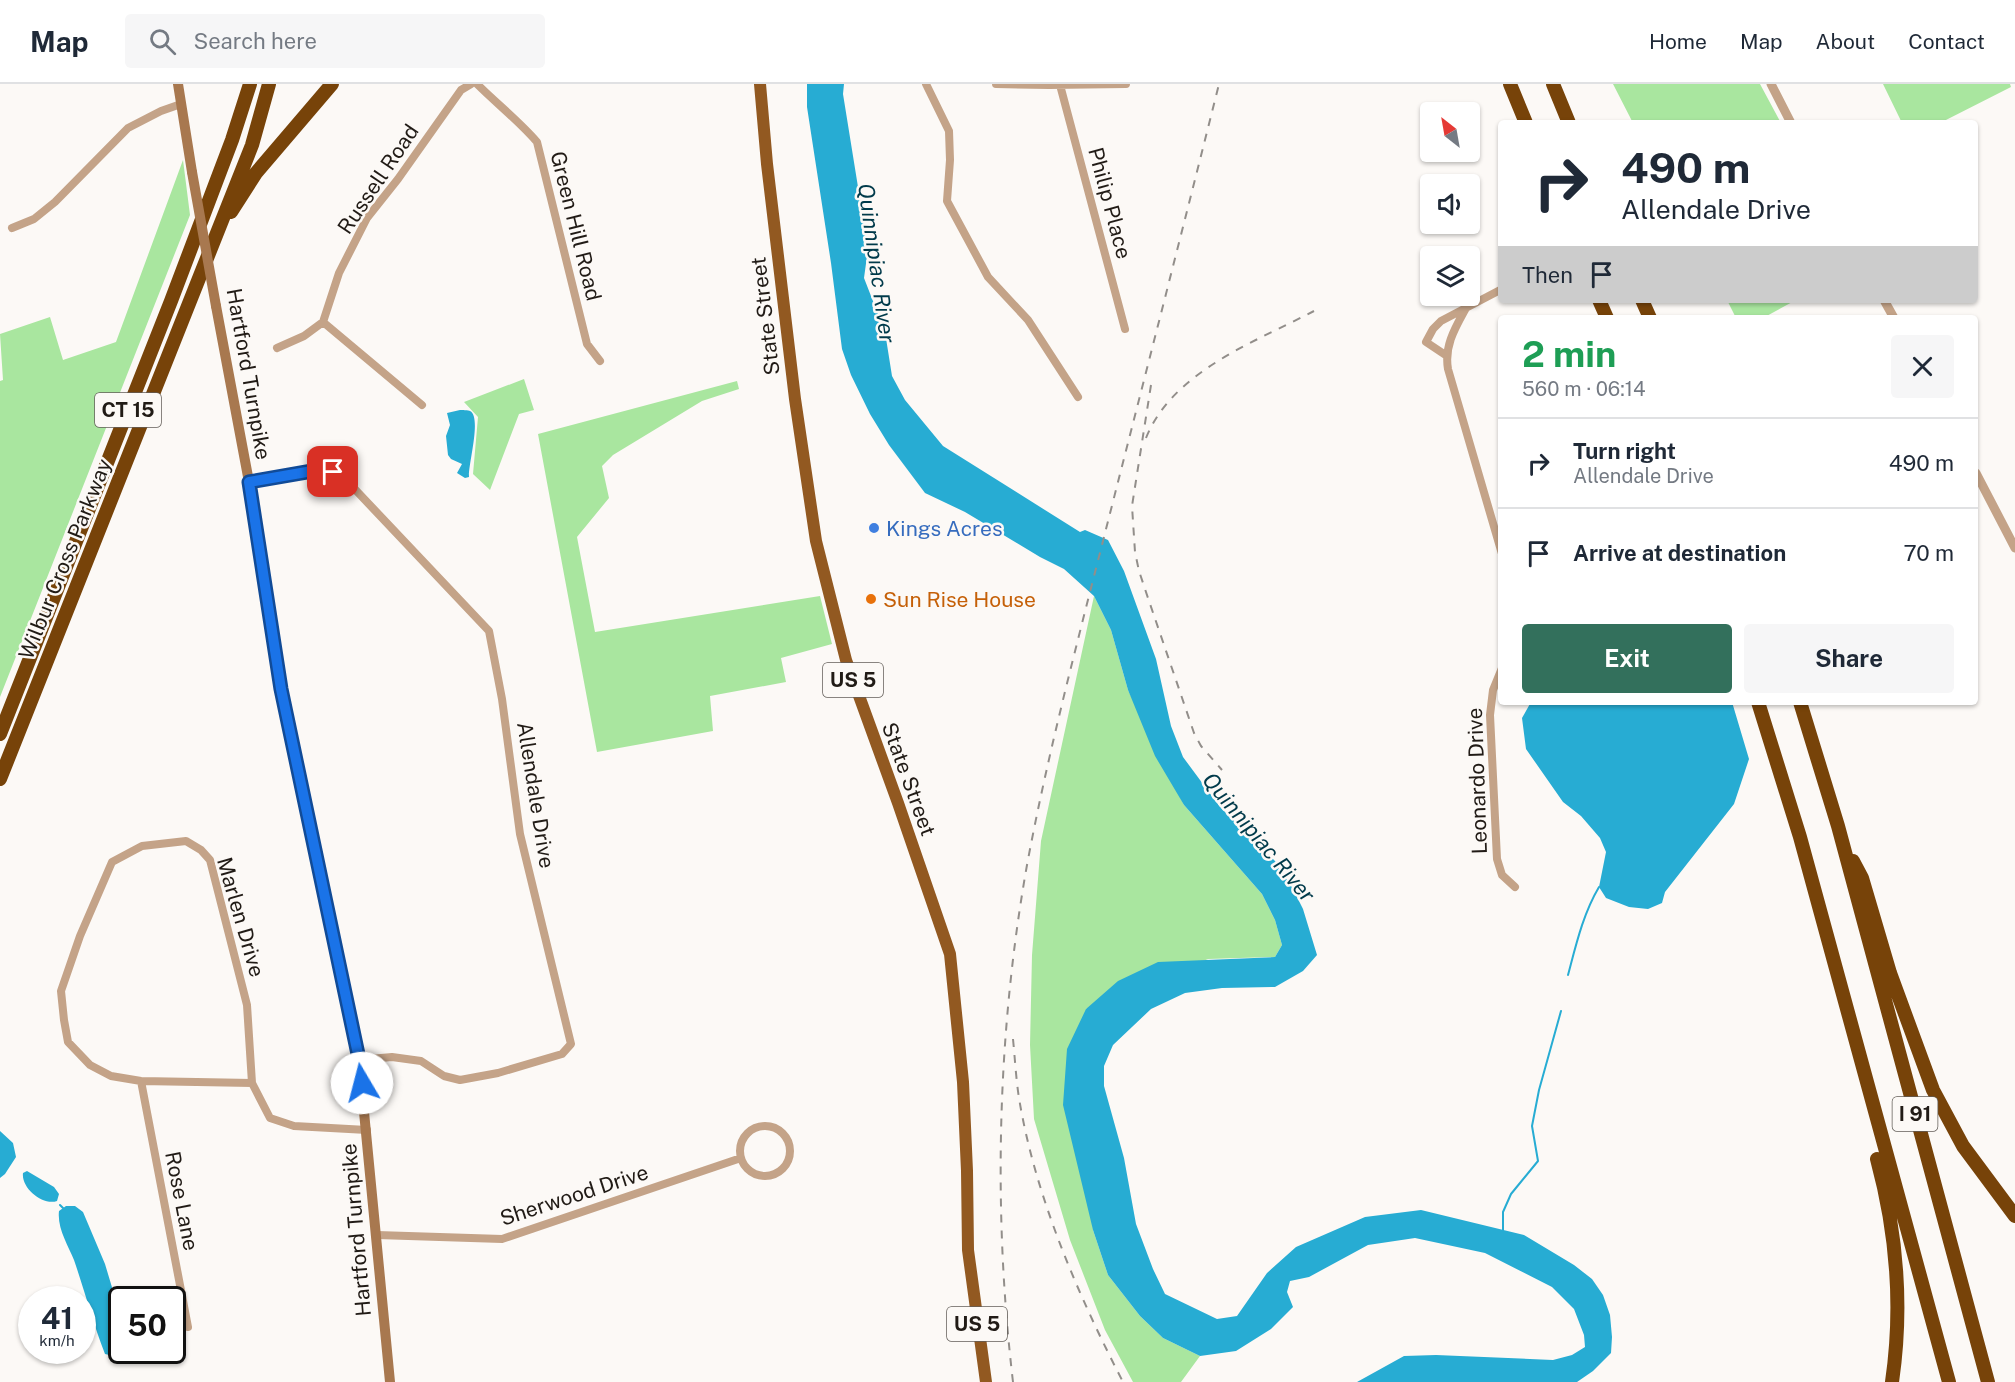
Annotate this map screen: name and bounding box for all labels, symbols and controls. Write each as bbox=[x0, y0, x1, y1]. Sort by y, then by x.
search box bbox=[125, 14, 545, 68]
text: Map bbox=[30, 25, 89, 58]
icon: search bbox=[146, 25, 179, 58]
text: Search here bbox=[194, 28, 317, 54]
text: Home bbox=[1649, 29, 1707, 54]
text: Map bbox=[1740, 29, 1783, 54]
text: About bbox=[1816, 29, 1875, 54]
text: Contact bbox=[1908, 29, 1985, 54]
north arrow bbox=[1420, 102, 1480, 162]
map controls bbox=[1420, 102, 1480, 306]
street label: Russell Road bbox=[332, 120, 424, 238]
text: 490 m bbox=[1621, 143, 1750, 192]
icon: right bbox=[1522, 144, 1600, 222]
street label: Philip Place bbox=[1083, 145, 1137, 261]
street label: Green Hill Road bbox=[545, 149, 607, 303]
button: sound bbox=[1420, 174, 1480, 234]
water label: Quinnipiac River bbox=[853, 182, 901, 345]
text: Allendale Drive bbox=[1621, 193, 1811, 225]
button: layers bbox=[1420, 246, 1480, 306]
street label: State Street bbox=[745, 255, 785, 377]
icon: arrive bbox=[1585, 258, 1618, 291]
text: Then bbox=[1522, 262, 1573, 288]
street label: Hartford Turnpike bbox=[222, 286, 276, 462]
text: 2 min bbox=[1522, 333, 1616, 375]
button: close bbox=[1891, 335, 1954, 398]
text: 560 m · 06:14 bbox=[1522, 377, 1646, 401]
road number: CT 15 bbox=[95, 393, 161, 427]
text: Turn right bbox=[1573, 438, 1676, 464]
pin bbox=[307, 446, 358, 497]
icon: right bbox=[1522, 447, 1555, 480]
text: 490 m bbox=[1889, 450, 1954, 476]
street label: Wilbur Cross Parkway bbox=[13, 455, 117, 663]
icon: arrive bbox=[316, 455, 349, 488]
text: Allendale Drive bbox=[1573, 464, 1714, 488]
place label: Kings Acres bbox=[886, 516, 1003, 541]
marker: Kings Acres bbox=[867, 521, 881, 535]
icon: arrive bbox=[1522, 537, 1555, 570]
text: Arrive at destination bbox=[1573, 540, 1786, 566]
text: 70 m bbox=[1903, 540, 1954, 566]
place label: Sun Rise House bbox=[883, 587, 1036, 612]
marker: Sun Rise House bbox=[864, 592, 878, 606]
button: Exit bbox=[1522, 624, 1732, 693]
button: Share bbox=[1744, 624, 1954, 693]
road number: US 5 bbox=[823, 663, 883, 697]
street label: Leonardo Drive bbox=[1462, 707, 1492, 855]
street label: State Street bbox=[877, 719, 941, 839]
street label: Allendale Drive bbox=[512, 720, 560, 870]
water label: Quinnipiac River bbox=[1197, 767, 1321, 907]
street label: Marlen Drive bbox=[212, 854, 270, 980]
position arrow bbox=[330, 1051, 394, 1115]
road number: I 91 bbox=[1892, 1097, 1938, 1131]
street label: Hartford Turnpike bbox=[336, 1142, 376, 1318]
street label: Rose Lane bbox=[160, 1149, 204, 1253]
street label: Sherwood Drive bbox=[497, 1159, 651, 1231]
speed limit sign: 50 bbox=[108, 1286, 186, 1364]
text: 41 bbox=[41, 1300, 73, 1336]
road number: US 5 bbox=[947, 1307, 1007, 1341]
text: km/h bbox=[39, 1332, 75, 1349]

